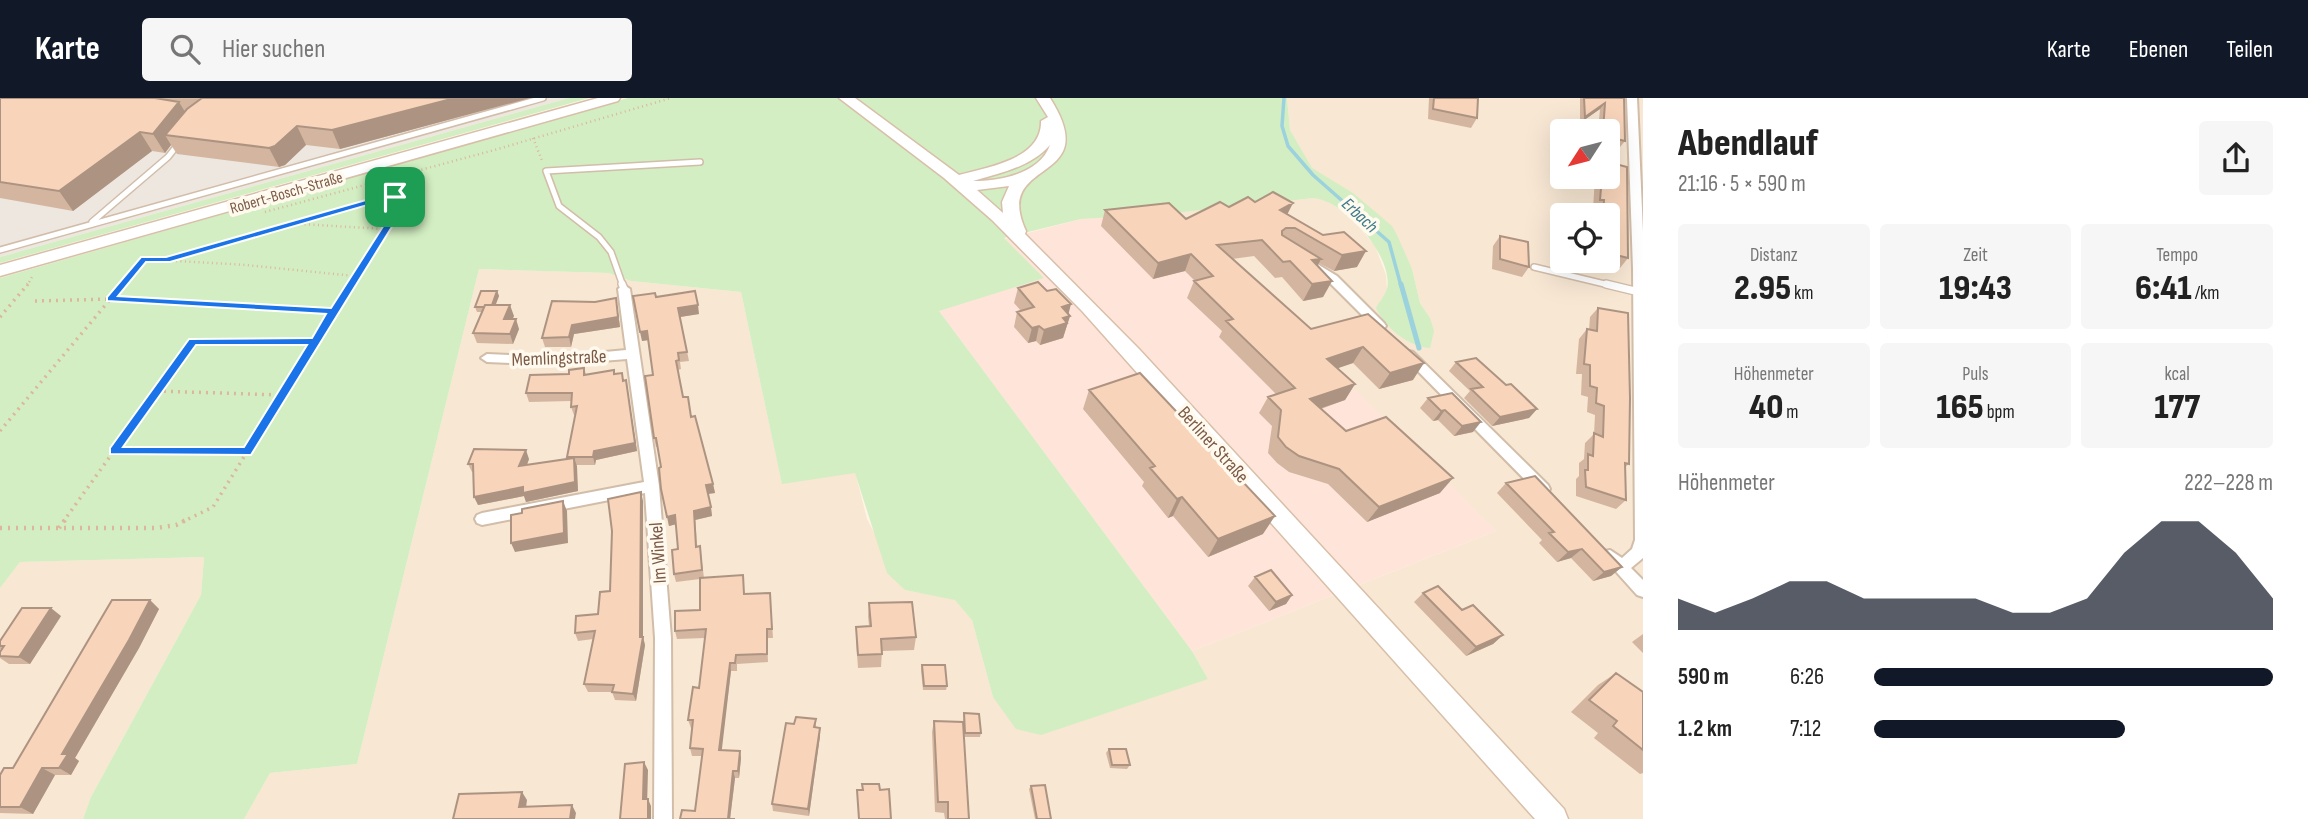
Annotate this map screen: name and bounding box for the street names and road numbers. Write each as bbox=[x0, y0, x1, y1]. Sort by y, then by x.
street label: Robert-Bosch-Straße bbox=[228, 168, 345, 219]
street label: Memlingstraße bbox=[511, 345, 607, 372]
street label: Berliner Straße bbox=[1172, 402, 1253, 488]
street label: Im Winkel bbox=[645, 522, 672, 584]

